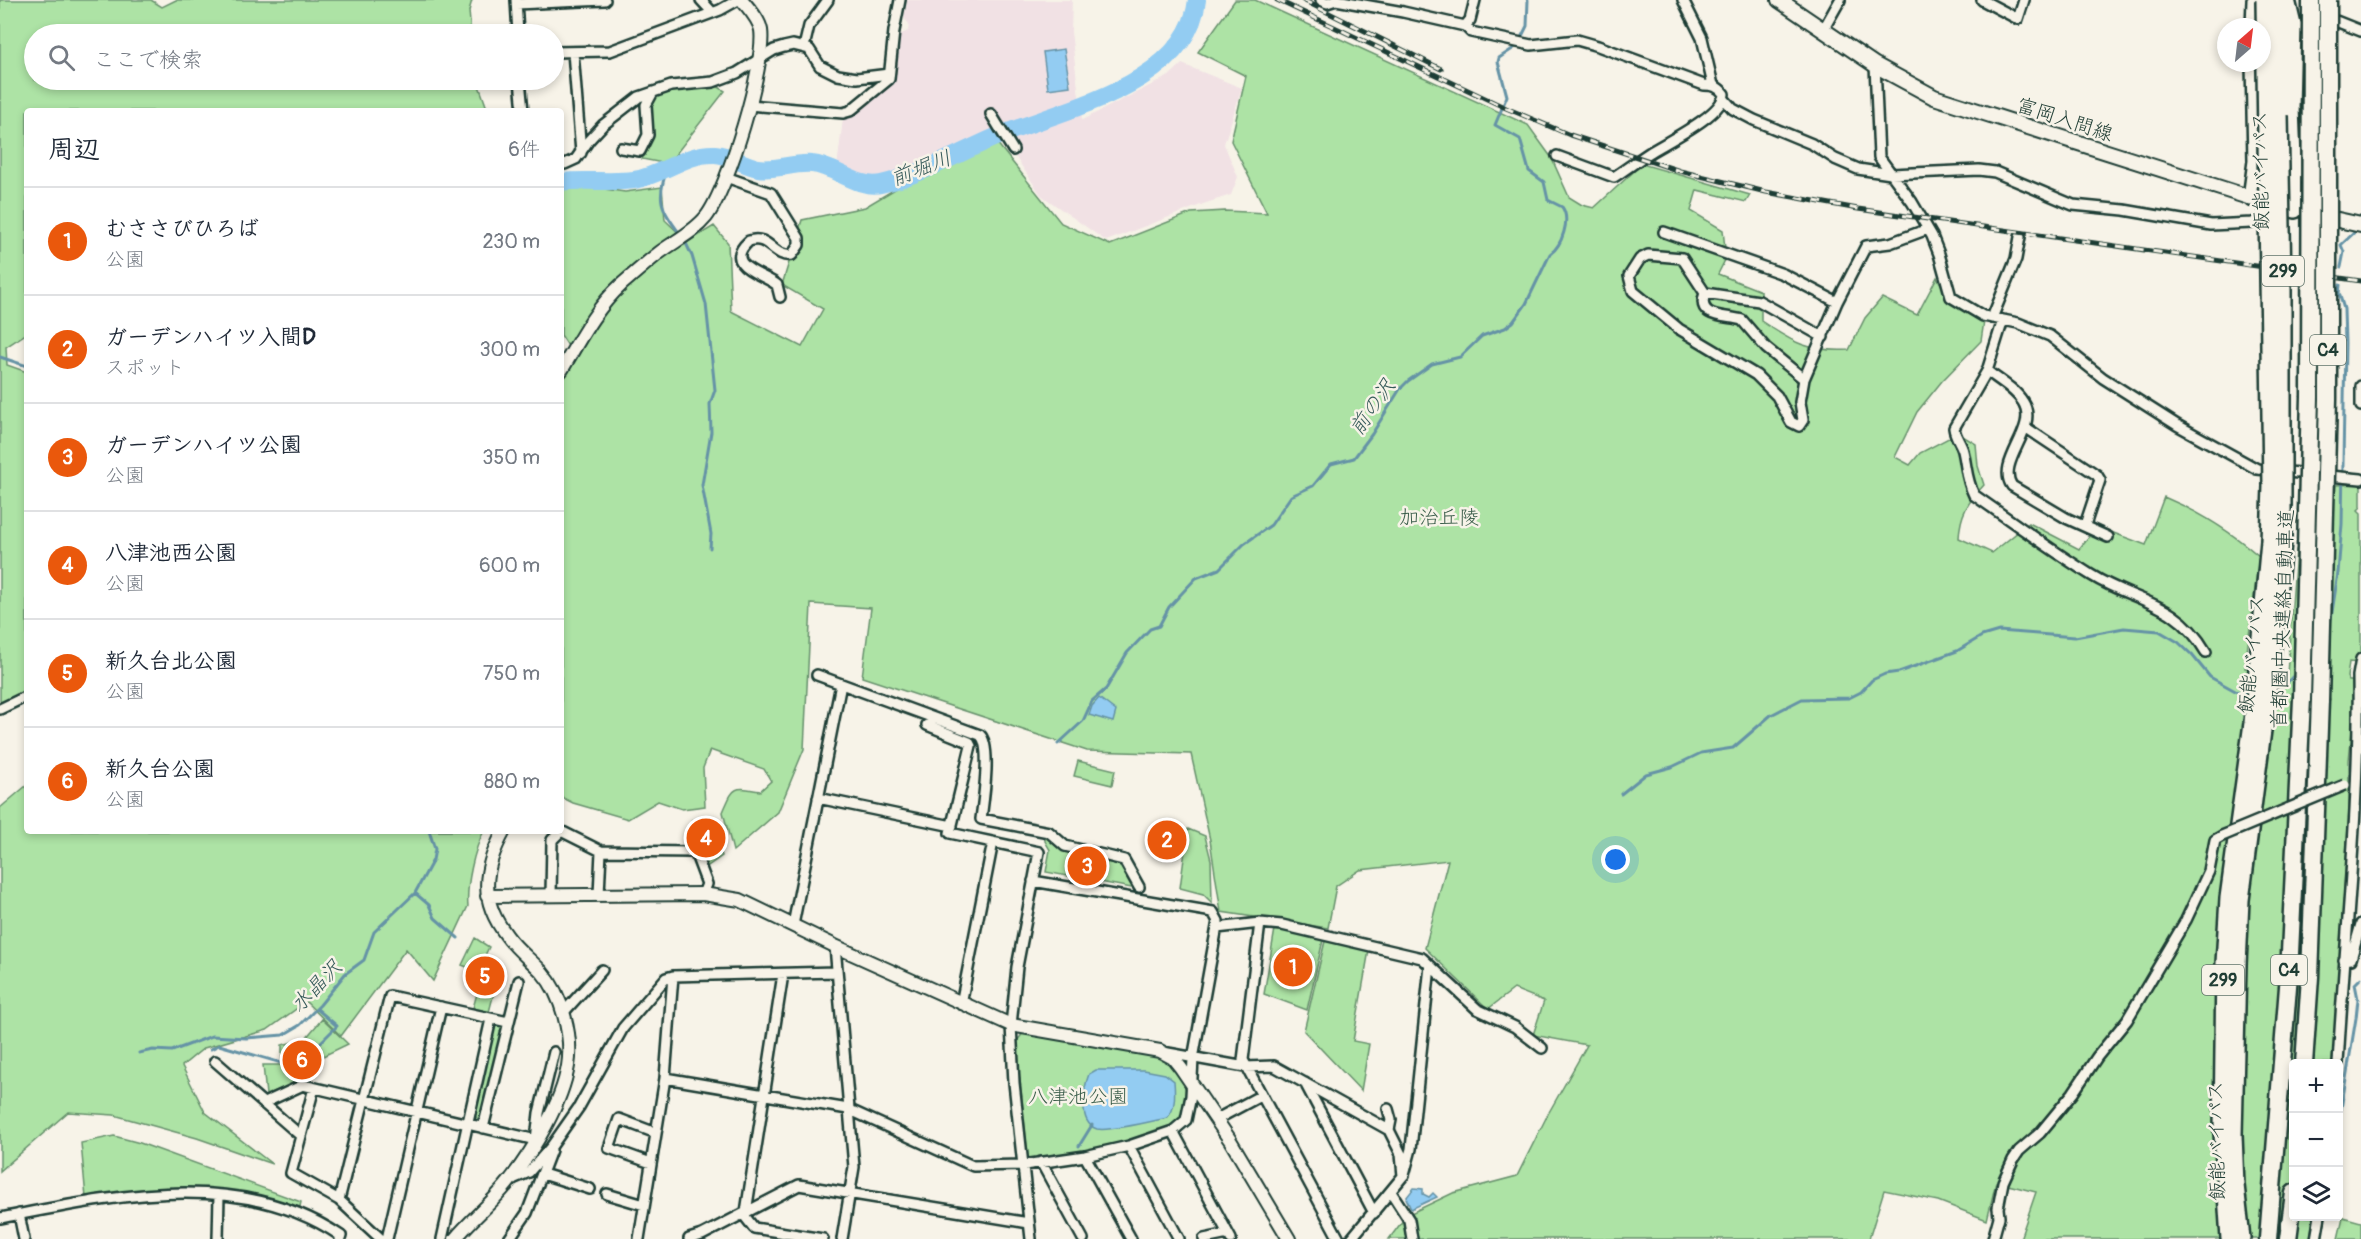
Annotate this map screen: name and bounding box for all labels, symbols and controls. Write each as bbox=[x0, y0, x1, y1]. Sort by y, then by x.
north arrow bbox=[2217, 18, 2271, 72]
search box bbox=[24, 24, 564, 90]
icon: search bbox=[45, 41, 78, 74]
text: ここで検索 bbox=[93, 46, 203, 74]
street label: 富岡入間線 bbox=[2013, 92, 2116, 147]
street label: 飯能バイパス bbox=[2247, 111, 2274, 231]
text: 周辺 bbox=[48, 134, 100, 166]
text: 6件 bbox=[508, 137, 540, 162]
water label: 前堀川 bbox=[887, 145, 955, 192]
text: むささびひろば bbox=[105, 215, 259, 243]
text: 1 bbox=[64, 229, 71, 254]
text: 230 m bbox=[483, 229, 540, 254]
text: 公園 bbox=[105, 247, 145, 272]
road number: 299 bbox=[2262, 256, 2304, 286]
text: ガーデンハイツ入間D bbox=[105, 323, 316, 351]
road number: C4 bbox=[2310, 335, 2346, 365]
text: 2 bbox=[62, 337, 73, 362]
text: 300 m bbox=[479, 337, 540, 362]
text: スポット bbox=[105, 355, 185, 380]
water label: 前の沢 bbox=[1343, 373, 1402, 441]
text: ガーデンハイツ公園 bbox=[105, 431, 302, 459]
text: 3 bbox=[62, 445, 73, 470]
text: 350 m bbox=[482, 445, 540, 470]
text: 公園 bbox=[105, 463, 145, 488]
park label: 加治丘陵 bbox=[1399, 505, 1479, 530]
street label: 首都圏中央連絡自動車道 bbox=[2266, 509, 2299, 729]
text: 八津池西公園 bbox=[105, 539, 237, 567]
text: 4 bbox=[62, 553, 73, 578]
text: 600 m bbox=[479, 553, 540, 578]
text: 公園 bbox=[105, 571, 145, 596]
street label: 飯能バイパス bbox=[2233, 593, 2270, 715]
text: 新久台北公園 bbox=[105, 647, 237, 675]
text: 5 bbox=[62, 661, 73, 686]
text: 750 m bbox=[483, 661, 540, 686]
text: 公園 bbox=[105, 679, 145, 704]
text: 新久台公園 bbox=[105, 755, 215, 783]
text: 6 bbox=[62, 769, 73, 794]
text: 880 m bbox=[484, 769, 540, 794]
text: 公園 bbox=[105, 787, 145, 812]
pin: 4 bbox=[686, 816, 726, 860]
pin: 2 bbox=[1148, 818, 1186, 862]
pin: 3 bbox=[1068, 844, 1106, 888]
your location bbox=[1601, 845, 1630, 874]
pin: 1 bbox=[1274, 944, 1312, 990]
water label: 水晶沢 bbox=[285, 954, 349, 1018]
pin: 5 bbox=[466, 954, 504, 998]
road number: C4 bbox=[2271, 955, 2307, 985]
road number: 299 bbox=[2202, 965, 2244, 995]
pin: 6 bbox=[282, 1038, 322, 1082]
map controls bbox=[2289, 1059, 2343, 1221]
button: + bbox=[2289, 1059, 2343, 1113]
street label: 飯能バイパス bbox=[2203, 1081, 2230, 1201]
park label: 八津池公園 bbox=[1028, 1084, 1128, 1109]
button: − bbox=[2289, 1113, 2343, 1167]
button: layers bbox=[2289, 1167, 2343, 1221]

